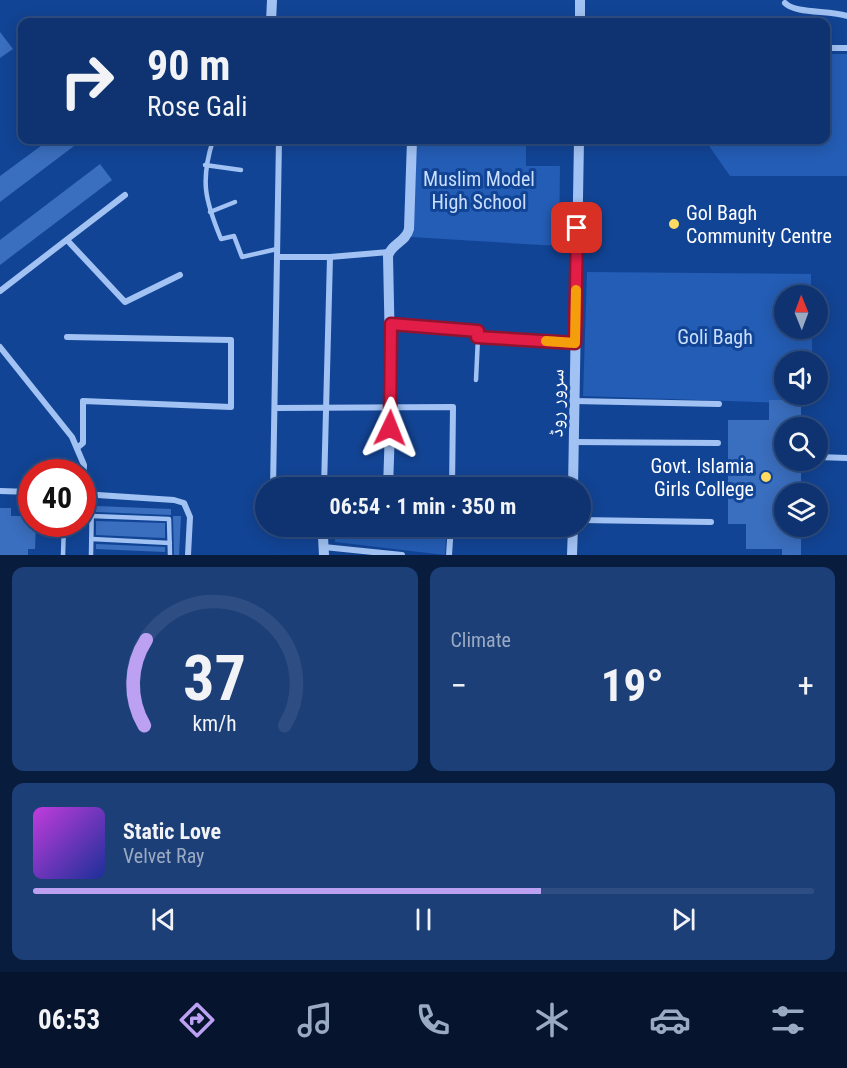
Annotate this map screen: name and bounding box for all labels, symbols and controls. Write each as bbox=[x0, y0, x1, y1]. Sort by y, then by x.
text: 90 m bbox=[147, 41, 230, 90]
icon: right bbox=[48, 42, 126, 120]
text: Rose Gali bbox=[147, 91, 247, 123]
park label: Muslim Model High School bbox=[423, 167, 535, 214]
place label: Gol Bagh Community Centre bbox=[686, 201, 832, 248]
pin bbox=[551, 202, 602, 253]
icon: arrive bbox=[560, 211, 593, 244]
marker: Gol Bagh Community Centre bbox=[667, 217, 681, 231]
north arrow bbox=[774, 285, 828, 339]
map controls bbox=[774, 285, 828, 537]
park label: Goli Bagh bbox=[677, 325, 753, 349]
button: sound bbox=[774, 351, 828, 405]
street label: سرور روڈ bbox=[543, 369, 569, 437]
position arrow bbox=[358, 396, 422, 460]
button: search bbox=[774, 417, 828, 471]
place label: Govt. Islamia Girls College bbox=[650, 454, 754, 501]
speed limit sign: 40 bbox=[18, 459, 96, 537]
marker: Govt. Islamia Girls College bbox=[759, 470, 773, 484]
button: layers bbox=[774, 483, 828, 537]
text: 06:54 · 1 min · 350 m bbox=[330, 494, 516, 519]
text: Climate bbox=[451, 628, 511, 652]
text: 37 bbox=[183, 642, 246, 715]
text: 19° bbox=[601, 659, 664, 712]
text: − bbox=[451, 666, 467, 705]
text: + bbox=[798, 666, 814, 705]
text: km/h bbox=[193, 711, 237, 736]
text: Static Love bbox=[123, 819, 221, 844]
text: Velvet Ray bbox=[123, 844, 204, 868]
icon: previous bbox=[147, 903, 180, 936]
icon: pause bbox=[407, 903, 440, 936]
icon: next bbox=[667, 903, 700, 936]
icon: directions bbox=[176, 999, 218, 1041]
icon: music bbox=[294, 999, 336, 1041]
icon: phone bbox=[412, 999, 454, 1041]
icon: climate bbox=[531, 999, 573, 1041]
icon: car bbox=[649, 999, 691, 1041]
icon: filters bbox=[767, 999, 809, 1041]
text: 06:53 bbox=[38, 1004, 100, 1036]

